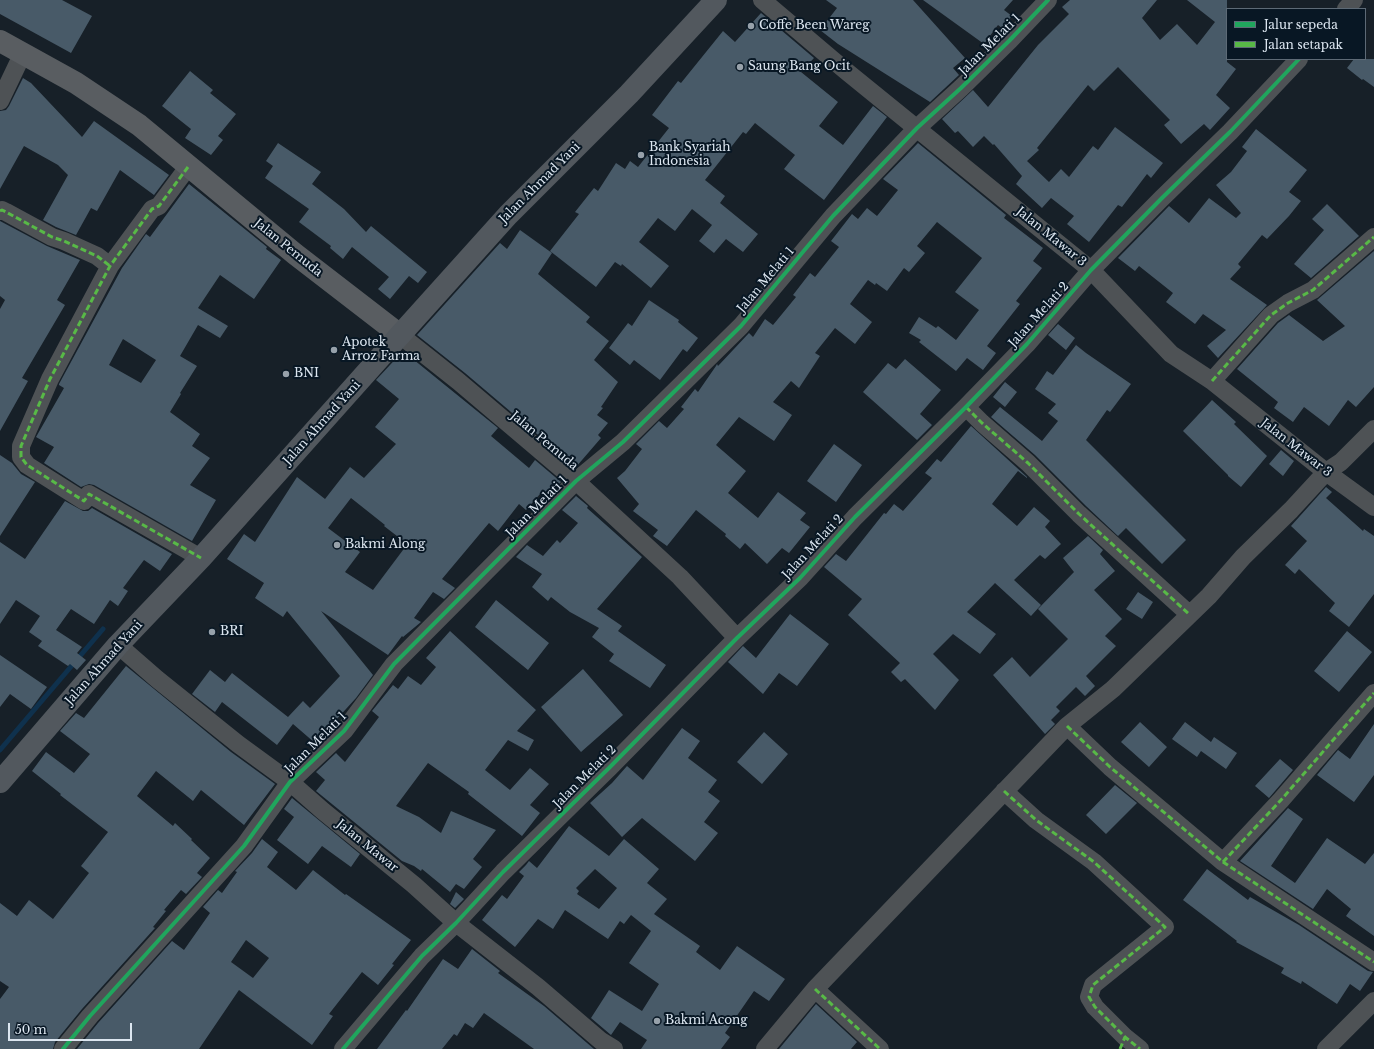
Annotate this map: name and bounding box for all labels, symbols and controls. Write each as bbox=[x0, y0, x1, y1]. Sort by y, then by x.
legend bbox=[1226, 8, 1366, 60]
street label: Jalan Melati 1 bbox=[956, 11, 1024, 79]
text: Jalur sepeda bbox=[1264, 17, 1338, 32]
place label: Coffe Been Wareg bbox=[759, 19, 869, 33]
marker: Coffe Been Wareg bbox=[746, 21, 756, 31]
text: Jalan setapak bbox=[1264, 37, 1343, 52]
place label: Saung Bang Ocit bbox=[748, 60, 850, 74]
marker: Saung Bang Ocit bbox=[735, 62, 745, 72]
street label: Jalan Ahmad Yani bbox=[497, 140, 583, 226]
place label: Bank Syariah Indonesia bbox=[649, 141, 730, 169]
marker: Bank Syariah Indonesia bbox=[636, 150, 646, 160]
street label: Jalan Mawar 3 bbox=[1013, 204, 1089, 270]
street label: Jalan Pemuda bbox=[251, 216, 325, 280]
street label: Jalan Melati 1 bbox=[734, 244, 798, 316]
street label: Jalan Melati 2 bbox=[1006, 279, 1072, 351]
place label: Apotek Arroz Farma bbox=[342, 336, 420, 364]
marker: Apotek Arroz Farma bbox=[329, 345, 339, 355]
place label: BNI bbox=[294, 367, 319, 381]
marker: BNI bbox=[281, 369, 291, 379]
street label: Jalan Ahmad Yani bbox=[280, 378, 364, 468]
street label: Jalan Pemuda bbox=[507, 409, 581, 473]
street label: Jalan Mawar 3 bbox=[1258, 416, 1334, 480]
street label: Jalan Melati 1 bbox=[503, 473, 571, 541]
street label: Jalan Melati 2 bbox=[779, 512, 847, 582]
place label: Bakmi Along bbox=[345, 538, 425, 552]
marker: Bakmi Along bbox=[332, 540, 342, 550]
street label: Jalan Ahmad Yani bbox=[62, 618, 146, 708]
place label: BRI bbox=[220, 625, 244, 639]
marker: BRI bbox=[207, 627, 217, 637]
street label: Jalan Melati 1 bbox=[282, 709, 350, 777]
street label: Jalan Melati 2 bbox=[551, 743, 619, 811]
street label: Jalan Mawar bbox=[333, 817, 401, 875]
place label: Bakmi Acong bbox=[665, 1014, 747, 1028]
scale bar bbox=[10, 1015, 134, 1041]
marker: Bakmi Acong bbox=[652, 1016, 662, 1026]
text: 50 m bbox=[15, 1022, 47, 1037]

